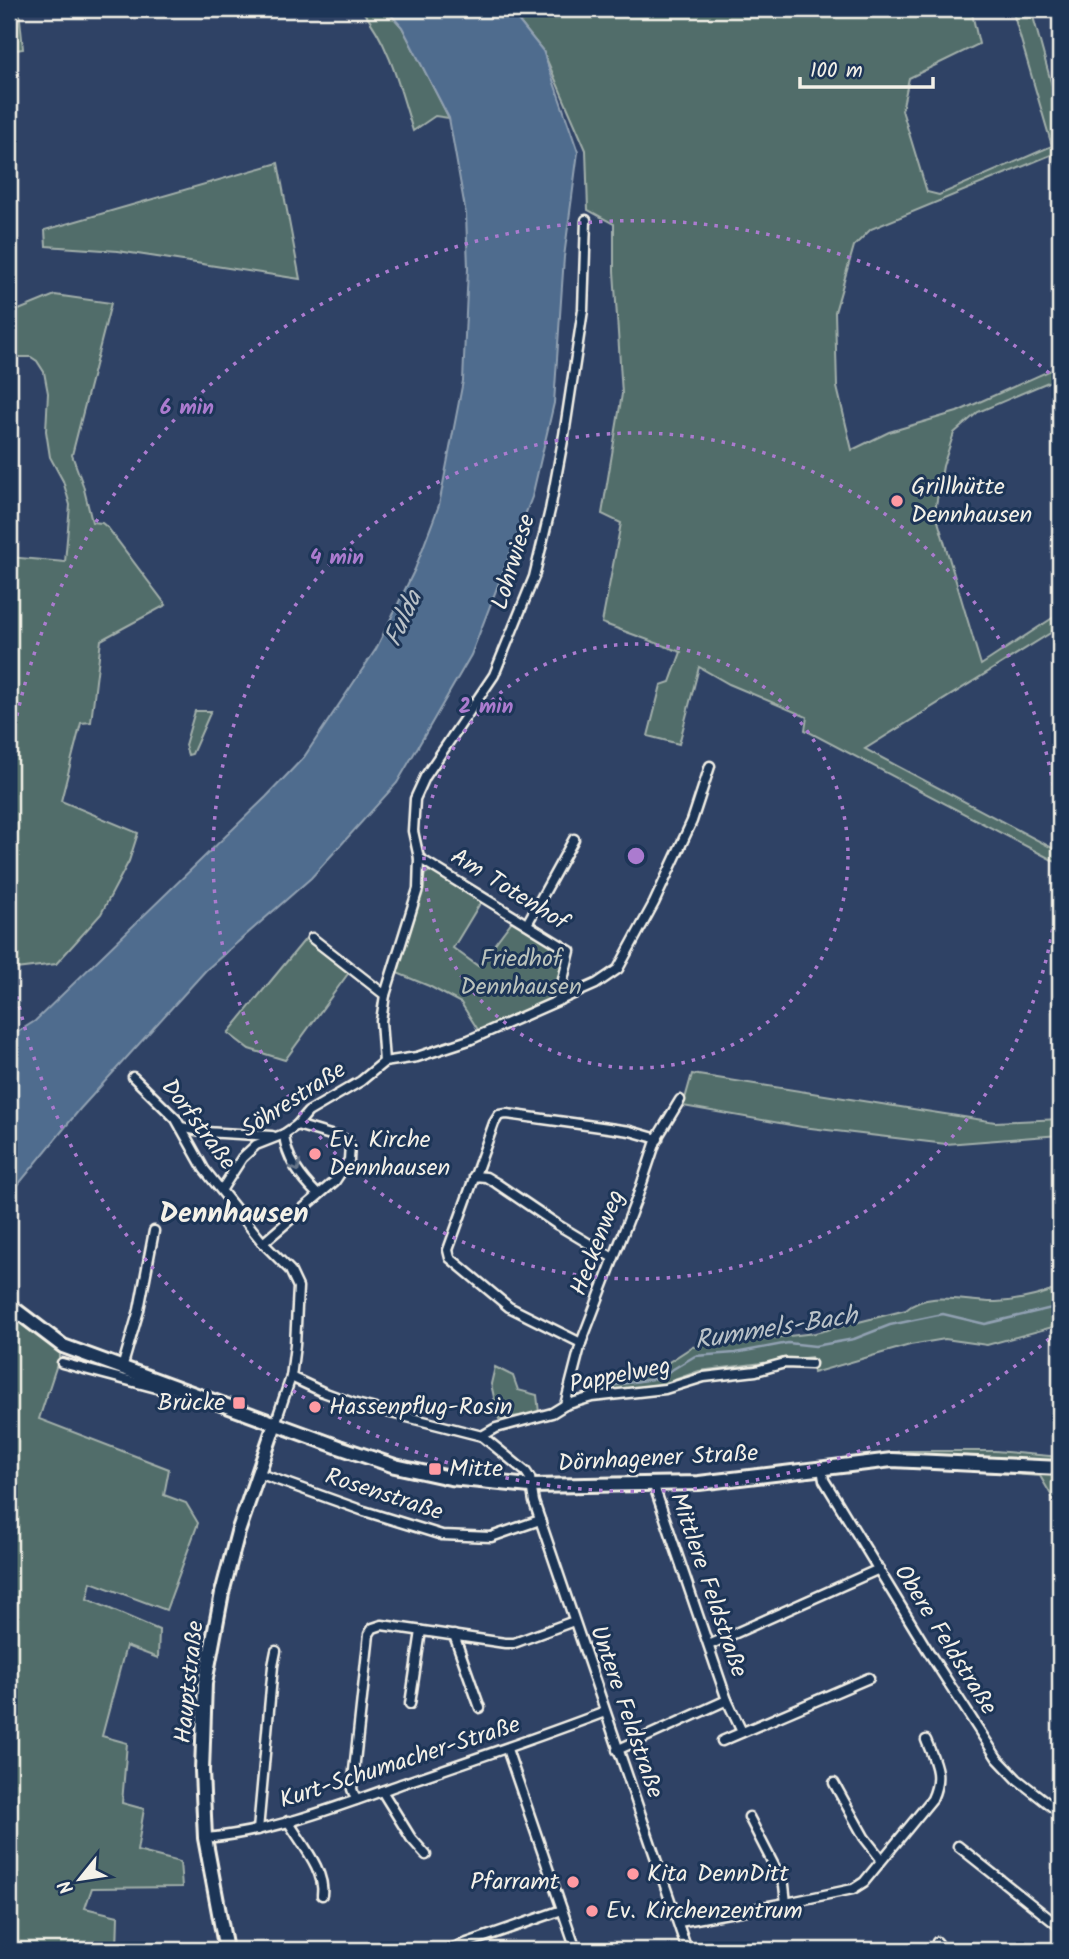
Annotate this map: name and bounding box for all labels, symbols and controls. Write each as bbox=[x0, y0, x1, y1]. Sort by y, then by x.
scale bar bbox=[800, 46, 932, 90]
text: 100 m bbox=[810, 55, 863, 88]
text: 6 min bbox=[160, 392, 214, 425]
place label: Grillhütte Dennhausen bbox=[911, 468, 1032, 535]
marker: Grillhütte Dennhausen bbox=[889, 493, 905, 509]
street label: Lohrwiese bbox=[481, 509, 547, 615]
text: 4 min bbox=[310, 542, 364, 575]
water label: Fulda bbox=[373, 582, 436, 654]
text: 2 min bbox=[459, 691, 513, 724]
street label: Am Totenhof bbox=[442, 838, 578, 943]
centre of rings bbox=[624, 844, 648, 868]
park label: Friedhof Dennhausen bbox=[460, 940, 582, 1007]
street label: Söhrestraße bbox=[234, 1051, 355, 1149]
street label: Dorfstraße bbox=[150, 1071, 246, 1180]
place label: Ev. Kirche Dennhausen bbox=[329, 1121, 450, 1188]
marker: Ev. Kirche Dennhausen bbox=[307, 1146, 323, 1162]
one-way arrow bbox=[287, 1160, 301, 1173]
street label: Heckenweg bbox=[560, 1184, 636, 1302]
district label: Dennhausen bbox=[159, 1192, 309, 1237]
water label: Rummels-Bach bbox=[692, 1295, 863, 1363]
street label: Pappelweg bbox=[566, 1347, 674, 1405]
place label: Brücke bbox=[158, 1384, 225, 1423]
place label: Hassenpflug-Rosin bbox=[329, 1388, 512, 1427]
marker: Brücke bbox=[231, 1395, 247, 1411]
marker: Hassenpflug-Rosin bbox=[307, 1399, 323, 1415]
street label: Dörnhagener Straße bbox=[557, 1434, 759, 1484]
place label: Mitte bbox=[449, 1450, 503, 1489]
street label: Rosenstraße bbox=[320, 1458, 448, 1532]
marker: Mitte bbox=[427, 1461, 443, 1477]
street label: Mittlere Feldstraße bbox=[658, 1487, 758, 1683]
street label: Obere Feldstraße bbox=[883, 1557, 1007, 1723]
street label: Hauptstraße bbox=[164, 1619, 216, 1745]
street label: Untere Feldstraße bbox=[578, 1620, 674, 1804]
street label: Kurt-Schumacher-Straße bbox=[274, 1706, 526, 1820]
north arrow bbox=[46, 1843, 116, 1913]
place label: Kita DennDitt bbox=[647, 1855, 789, 1894]
place label: Pfarramt bbox=[470, 1863, 560, 1902]
marker: Kita DennDitt bbox=[625, 1866, 641, 1882]
text: N bbox=[51, 1874, 83, 1899]
marker: Pfarramt bbox=[565, 1874, 581, 1890]
place label: Ev. Kirchenzentrum bbox=[606, 1892, 803, 1931]
marker: Ev. Kirchenzentrum bbox=[584, 1903, 600, 1919]

